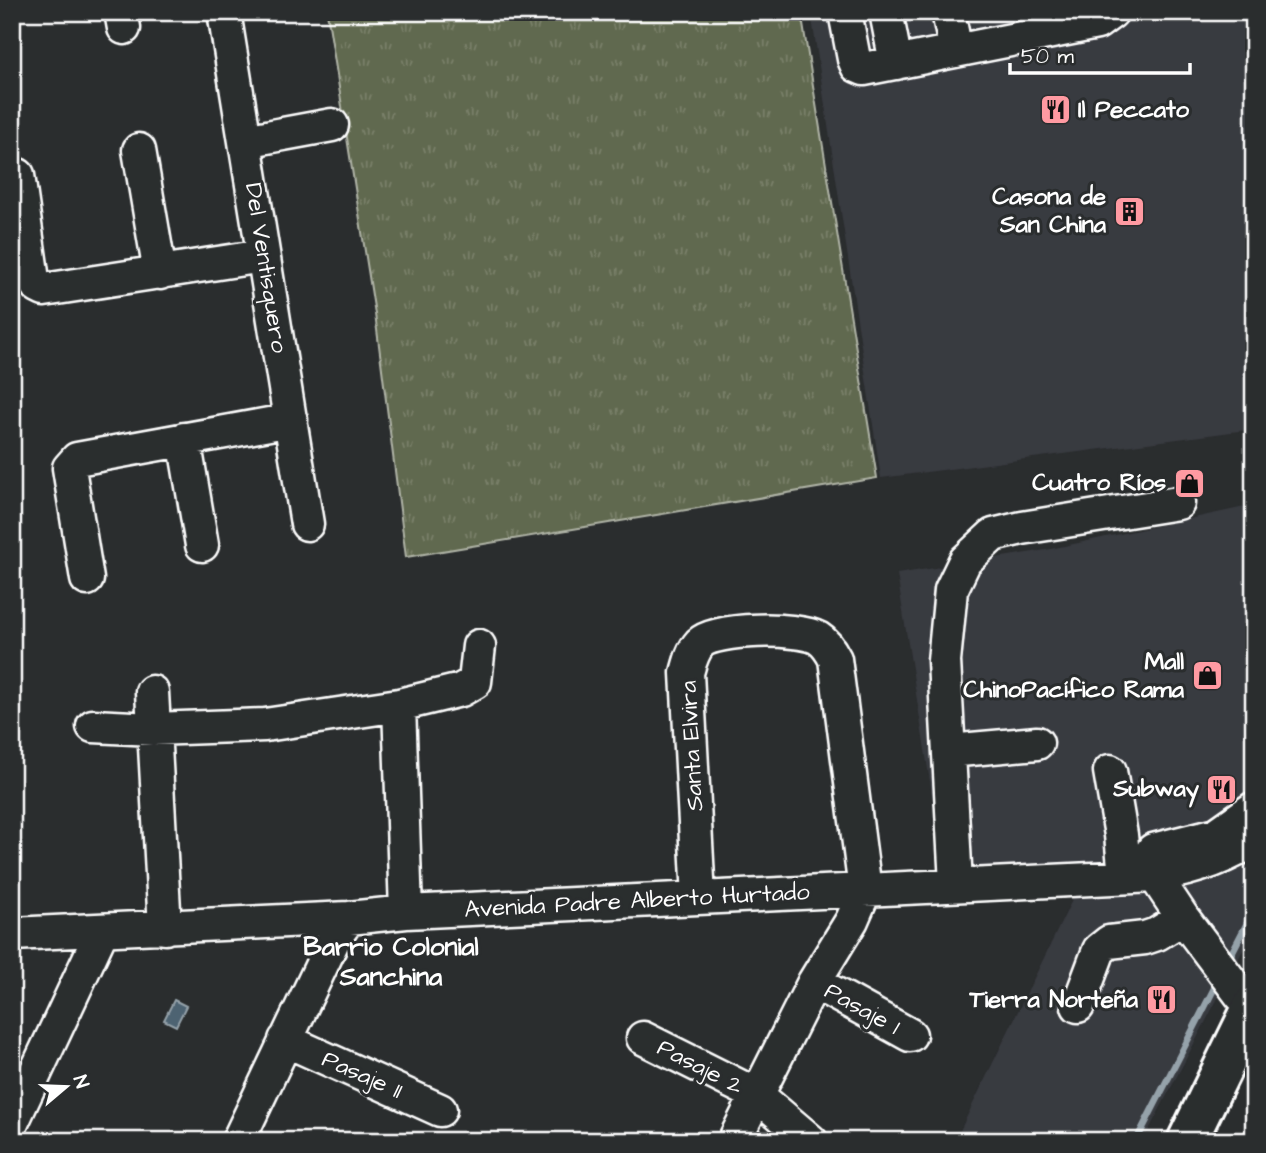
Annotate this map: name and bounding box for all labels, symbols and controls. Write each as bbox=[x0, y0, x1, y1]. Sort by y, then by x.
scale bar bbox=[1010, 32, 1191, 76]
text: 50 m bbox=[1021, 42, 1075, 71]
restaurant icon: Il Peccato bbox=[1038, 93, 1072, 127]
place label: Il Peccato bbox=[1078, 93, 1190, 127]
place label: Casona de San China bbox=[992, 180, 1107, 242]
street label: Del Ventisquero bbox=[236, 181, 296, 356]
building icon: Casona de San China bbox=[1112, 194, 1146, 228]
place label: Cuatro Ríos bbox=[1032, 466, 1166, 500]
shop icon: Cuatro Ríos bbox=[1172, 466, 1206, 500]
place label: Mall ChinoPacífico Rama bbox=[963, 645, 1185, 707]
shop icon: Mall ChinoPacífico Rama bbox=[1190, 659, 1224, 693]
street label: Santa Elvira bbox=[672, 680, 712, 812]
place label: Subway bbox=[1112, 772, 1200, 808]
restaurant icon: Subway bbox=[1205, 772, 1239, 806]
street label: Avenida Padre Alberto Hurtado bbox=[464, 875, 811, 927]
district label: Barrio Colonial Sanchina bbox=[303, 929, 479, 995]
street label: Pasaje 1 bbox=[818, 974, 906, 1044]
place label: Tierra Norteña bbox=[968, 983, 1139, 1017]
restaurant icon: Tierra Norteña bbox=[1144, 983, 1178, 1017]
street label: Pasaje 2 bbox=[651, 1031, 749, 1103]
street label: Pasaje 11 bbox=[316, 1042, 408, 1108]
north arrow bbox=[32, 1052, 102, 1122]
text: N bbox=[66, 1072, 95, 1092]

